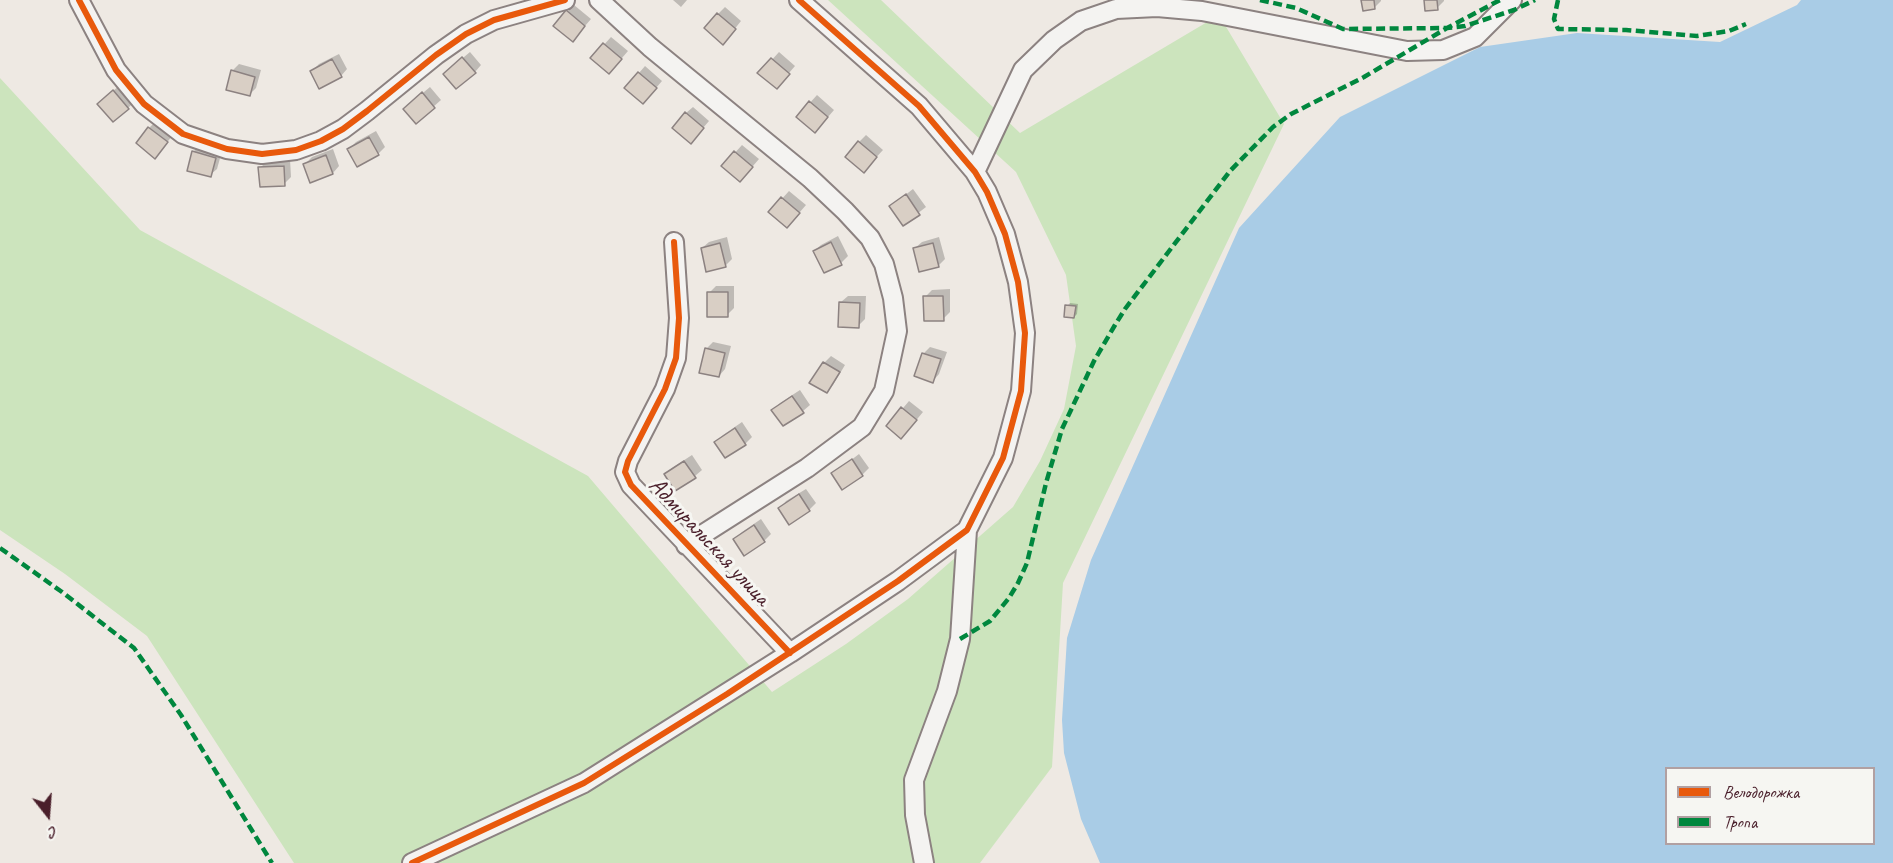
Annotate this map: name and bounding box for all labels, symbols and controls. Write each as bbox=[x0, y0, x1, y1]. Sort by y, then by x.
street label: Адмиральская улица bbox=[642, 472, 776, 612]
legend bbox=[1665, 767, 1875, 845]
text: Велодорожка bbox=[1723, 781, 1799, 803]
north arrow bbox=[18, 785, 78, 845]
text: Тропа bbox=[1723, 811, 1757, 833]
text: С bbox=[47, 821, 60, 843]

